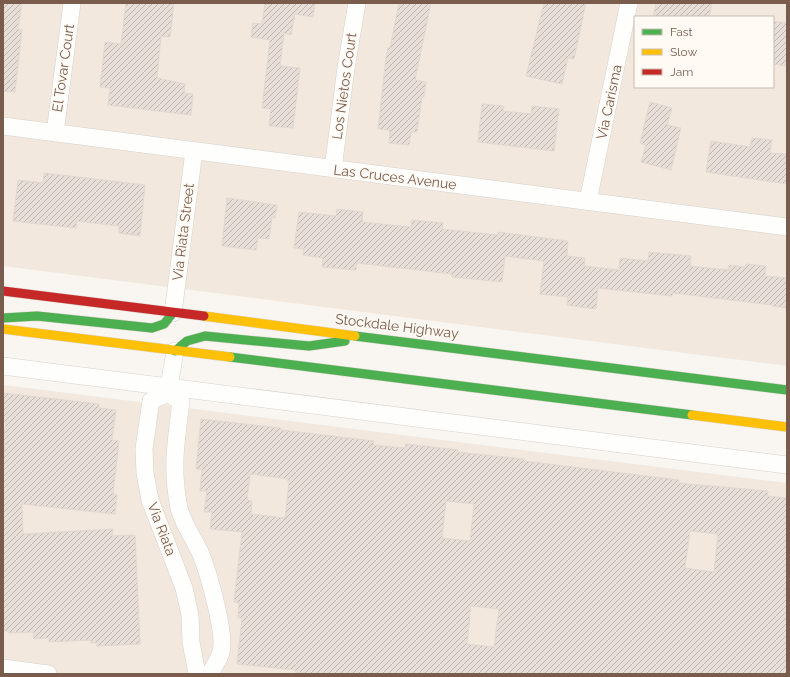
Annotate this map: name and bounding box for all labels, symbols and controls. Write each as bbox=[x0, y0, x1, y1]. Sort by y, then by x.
legend bbox=[634, 16, 774, 88]
street label: El Tovar Court bbox=[49, 22, 77, 113]
text: Fast bbox=[670, 25, 693, 39]
street label: Los Nietos Court bbox=[329, 31, 359, 140]
text: Slow bbox=[670, 45, 697, 59]
street label: Via Carisma bbox=[593, 63, 625, 141]
text: Jam bbox=[670, 65, 693, 79]
street label: Las Cruces Avenue bbox=[333, 162, 457, 192]
street label: Via Riata Street bbox=[169, 182, 197, 282]
street label: Stockdale Highway bbox=[334, 310, 460, 342]
street label: Via Riata bbox=[145, 500, 179, 558]

